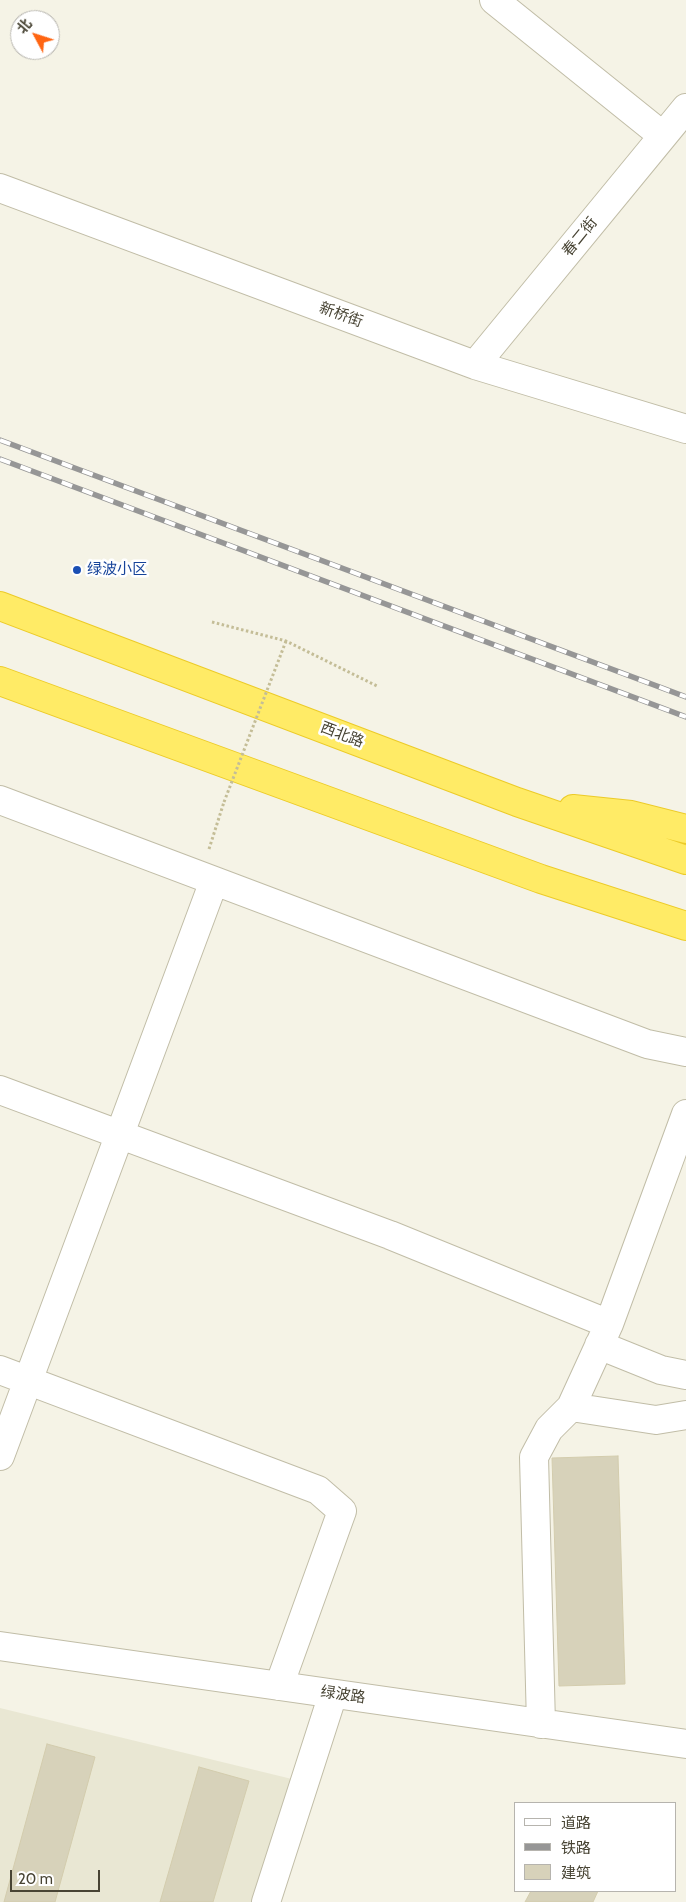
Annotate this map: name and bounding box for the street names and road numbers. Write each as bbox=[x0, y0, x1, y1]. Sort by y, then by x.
street label: 春二街 bbox=[559, 214, 601, 260]
street label: 新桥街 bbox=[317, 299, 365, 331]
street label: 西北路 bbox=[318, 719, 366, 751]
street label: 绿波路 bbox=[319, 1683, 367, 1707]

